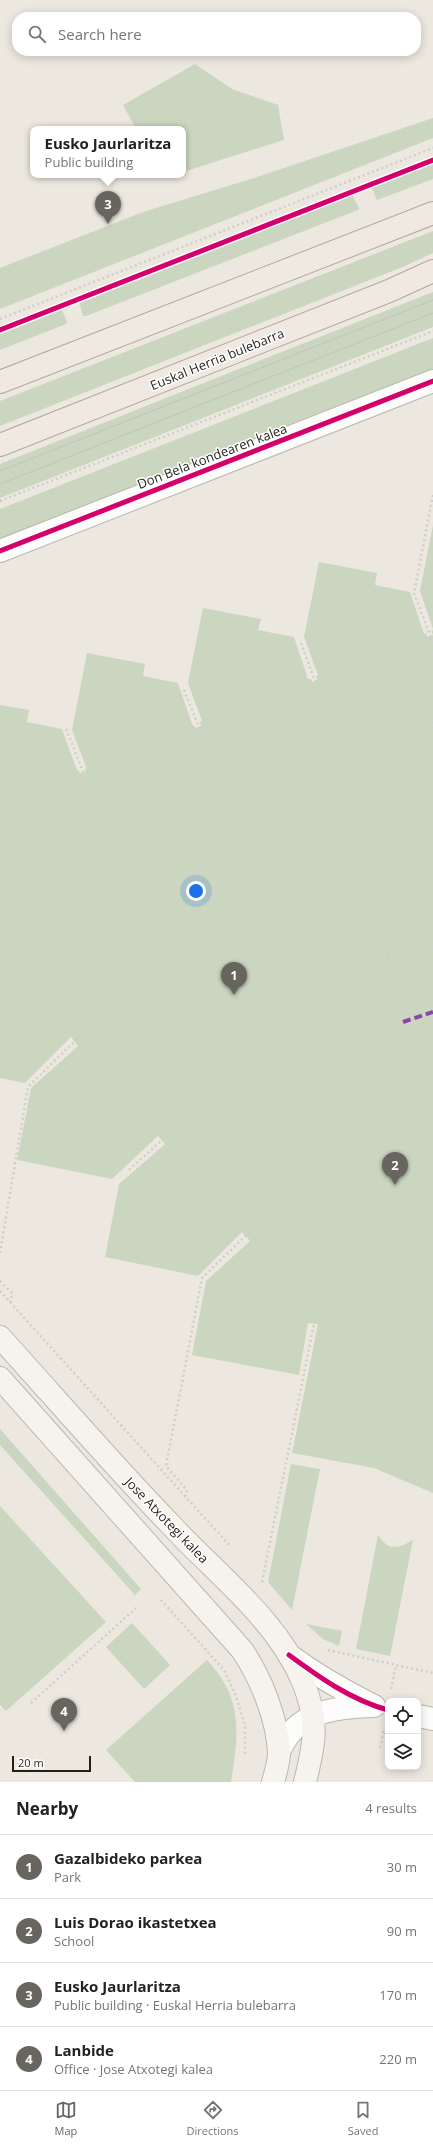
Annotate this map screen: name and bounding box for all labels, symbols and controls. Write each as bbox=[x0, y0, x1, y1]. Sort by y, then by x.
search box bbox=[12, 12, 421, 56]
icon: search bbox=[26, 23, 48, 45]
text: Search here bbox=[58, 24, 142, 44]
popup bbox=[30, 126, 186, 178]
text: Eusko Jaurlaritza bbox=[45, 133, 171, 153]
text: Public building bbox=[45, 153, 133, 171]
pin: 3 bbox=[95, 191, 121, 224]
street label: Euskal Herria bulebarra bbox=[147, 324, 287, 394]
street label: Don Bela kondearen kalea bbox=[135, 419, 289, 493]
your location bbox=[186, 881, 206, 901]
pin: 1 bbox=[221, 962, 247, 995]
pin: 2 bbox=[382, 1152, 408, 1185]
street label: Jose Atxotegi kalea bbox=[120, 1472, 213, 1567]
pin: 4 bbox=[51, 1698, 77, 1731]
map controls bbox=[385, 1698, 421, 1770]
button: locate bbox=[385, 1698, 421, 1734]
button: layers bbox=[385, 1734, 421, 1770]
scale bar bbox=[12, 1754, 91, 1773]
text: 20 m bbox=[18, 1755, 44, 1770]
text: Nearby bbox=[16, 1797, 78, 1820]
text: 4 results bbox=[365, 1799, 417, 1817]
text: Gazalbideko parkea bbox=[54, 1848, 202, 1868]
text: 1 bbox=[25, 1858, 33, 1876]
text: 30 m bbox=[387, 1858, 417, 1876]
text: Park bbox=[54, 1868, 81, 1886]
text: Luis Dorao ikastetxea bbox=[54, 1912, 217, 1932]
text: 2 bbox=[25, 1922, 33, 1940]
text: 90 m bbox=[387, 1922, 417, 1940]
text: School bbox=[54, 1932, 94, 1950]
text: Eusko Jaurlaritza bbox=[54, 1976, 181, 1996]
text: 3 bbox=[25, 1986, 33, 2004]
text: 170 m bbox=[379, 1986, 417, 2004]
text: Public building · Euskal Herria bulebarra bbox=[54, 1996, 296, 2014]
text: Lanbide bbox=[54, 2040, 114, 2060]
text: 4 bbox=[25, 2050, 33, 2068]
text: 220 m bbox=[379, 2050, 417, 2068]
text: Office · Jose Atxotegi kalea bbox=[54, 2060, 213, 2078]
tab: Map bbox=[55, 2099, 77, 2138]
tab: Directions bbox=[187, 2099, 239, 2138]
tab: Saved bbox=[348, 2099, 378, 2138]

